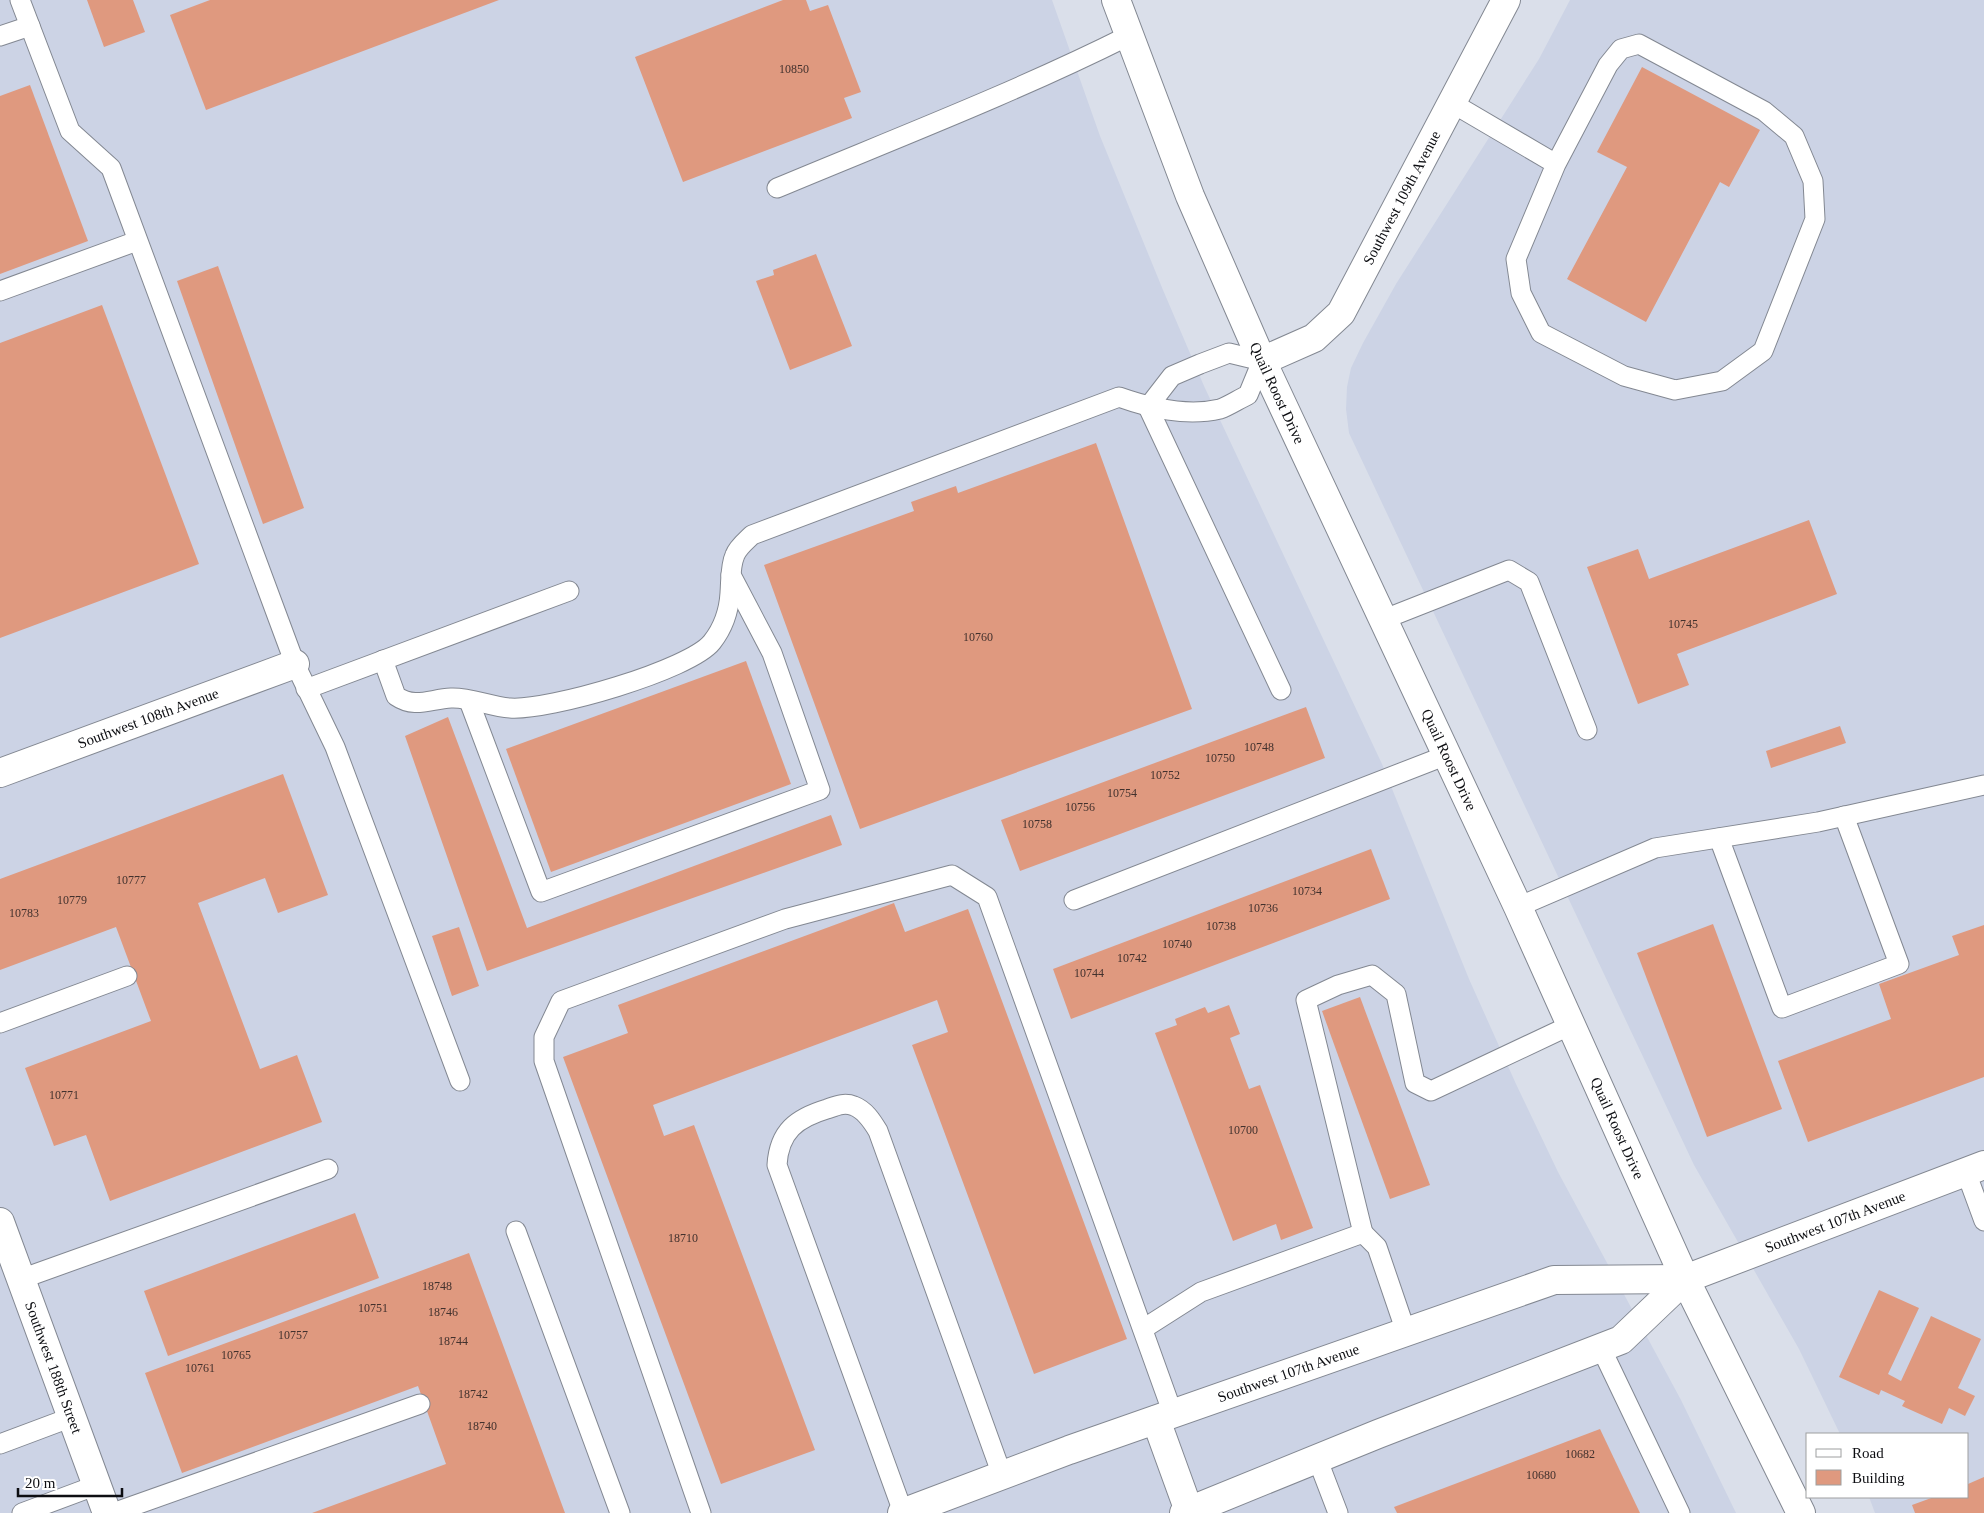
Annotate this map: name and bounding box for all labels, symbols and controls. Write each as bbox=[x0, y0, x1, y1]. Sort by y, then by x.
house number: 10850 bbox=[779, 62, 809, 76]
street label: Southwest 109th Avenue bbox=[1360, 128, 1444, 267]
street label: Quail Roost Drive bbox=[1247, 340, 1308, 447]
house number: 10745 bbox=[1668, 617, 1698, 631]
house number: 10760 bbox=[963, 630, 993, 644]
street label: Southwest 108th Avenue bbox=[76, 685, 221, 752]
street label: Quail Roost Drive bbox=[1418, 707, 1480, 813]
house number: 10748 bbox=[1244, 740, 1274, 754]
house number: 10750 bbox=[1205, 751, 1235, 765]
house number: 10752 bbox=[1150, 768, 1180, 782]
house number: 10754 bbox=[1107, 786, 1137, 800]
house number: 10756 bbox=[1065, 800, 1095, 814]
house number: 10758 bbox=[1022, 817, 1052, 831]
house number: 10777 bbox=[116, 873, 146, 887]
house number: 10734 bbox=[1292, 884, 1322, 898]
house number: 10779 bbox=[57, 893, 87, 907]
house number: 10736 bbox=[1248, 901, 1278, 915]
house number: 10783 bbox=[9, 906, 39, 920]
house number: 10738 bbox=[1206, 919, 1236, 933]
house number: 10740 bbox=[1162, 937, 1192, 951]
house number: 10742 bbox=[1117, 951, 1147, 965]
house number: 10744 bbox=[1074, 966, 1104, 980]
street label: Quail Roost Drive bbox=[1587, 1075, 1647, 1182]
house number: 10771 bbox=[49, 1088, 79, 1102]
house number: 10700 bbox=[1228, 1123, 1258, 1137]
street label: Southwest 107th Avenue bbox=[1763, 1188, 1908, 1256]
house number: 18710 bbox=[668, 1231, 698, 1245]
house number: 18748 bbox=[422, 1279, 452, 1293]
street label: Southwest 188th Street bbox=[22, 1299, 85, 1436]
house number: 10751 bbox=[358, 1301, 388, 1315]
house number: 18746 bbox=[428, 1305, 458, 1319]
house number: 10757 bbox=[278, 1328, 308, 1342]
house number: 18744 bbox=[438, 1334, 468, 1348]
street label: Southwest 107th Avenue bbox=[1215, 1341, 1362, 1405]
house number: 10765 bbox=[221, 1348, 251, 1362]
house number: 10761 bbox=[185, 1361, 215, 1375]
house number: 18742 bbox=[458, 1387, 488, 1401]
house number: 18740 bbox=[467, 1419, 497, 1433]
legend bbox=[1806, 1433, 1969, 1498]
text: Road bbox=[1852, 1445, 1884, 1461]
house number: 10682 bbox=[1565, 1447, 1595, 1461]
scale bar bbox=[18, 1466, 121, 1498]
house number: 10680 bbox=[1526, 1468, 1556, 1482]
text: Building bbox=[1852, 1470, 1905, 1486]
text: 20 m bbox=[25, 1475, 56, 1491]

